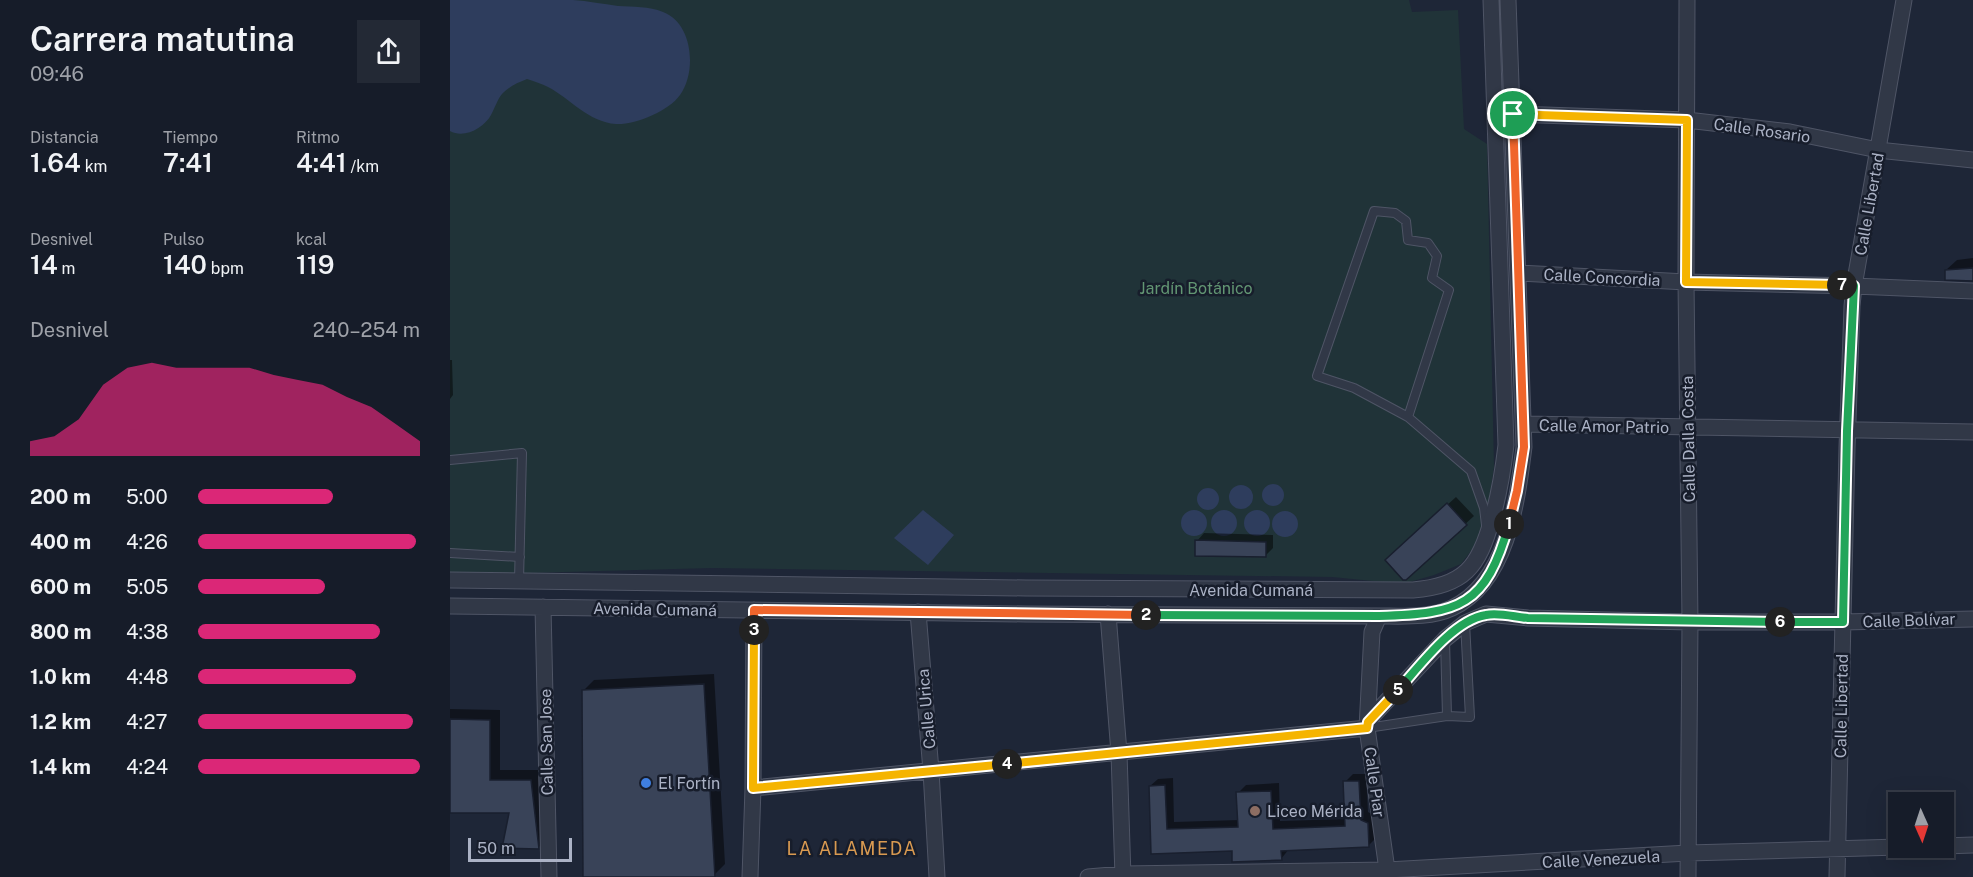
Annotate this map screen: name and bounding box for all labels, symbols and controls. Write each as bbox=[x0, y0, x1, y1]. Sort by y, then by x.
text: Carrera matutina bbox=[30, 20, 295, 58]
button: share bbox=[357, 20, 420, 83]
text: 09:46 bbox=[30, 62, 84, 86]
pin bbox=[1487, 88, 1538, 139]
icon: arrive bbox=[1496, 97, 1529, 130]
street label: Calle Rosario bbox=[1712, 114, 1812, 147]
text: Distancia bbox=[30, 128, 99, 147]
text: Tiempo bbox=[163, 128, 218, 147]
text: Ritmo bbox=[296, 128, 340, 147]
text: 1.64 bbox=[30, 147, 81, 178]
text: 7:41 bbox=[163, 147, 213, 178]
text: 4:41 bbox=[296, 147, 347, 178]
street label: Calle Libertad bbox=[1851, 151, 1888, 257]
text: km bbox=[81, 157, 107, 176]
text: /km bbox=[347, 157, 379, 176]
text: Desnivel bbox=[30, 230, 93, 249]
text: Pulso bbox=[163, 230, 204, 249]
text: kcal bbox=[296, 230, 327, 249]
text: 14 bbox=[30, 249, 58, 280]
text: 140 bbox=[163, 249, 207, 280]
text: 119 bbox=[296, 249, 334, 280]
text: m bbox=[58, 259, 75, 278]
text: bpm bbox=[207, 259, 244, 278]
street label: Calle Concordia bbox=[1543, 265, 1661, 290]
pin: 7 bbox=[1827, 270, 1857, 300]
text: 7 bbox=[1837, 275, 1847, 294]
park label: Jardín Botánico bbox=[1139, 279, 1253, 298]
text: Desnivel bbox=[30, 318, 109, 342]
text: 240–254 m bbox=[313, 318, 420, 342]
street label: Calle Dalla Costa bbox=[1678, 376, 1699, 502]
street label: Calle Amor Patrio bbox=[1539, 416, 1669, 437]
text: 200 m bbox=[30, 485, 91, 509]
text: 5:00 bbox=[126, 485, 168, 509]
pin: 1 bbox=[1494, 509, 1524, 539]
text: 1 bbox=[1506, 514, 1512, 533]
text: 400 m bbox=[30, 530, 91, 554]
text: 4:26 bbox=[126, 530, 168, 554]
text: 600 m bbox=[30, 575, 91, 599]
text: 5:05 bbox=[126, 575, 168, 599]
street label: Avenida Cumaná bbox=[1189, 581, 1313, 600]
street label: Avenida Cumaná bbox=[593, 599, 717, 620]
pin: 2 bbox=[1131, 600, 1161, 630]
text: 2 bbox=[1141, 605, 1151, 624]
pin: 6 bbox=[1765, 607, 1795, 637]
street label: Calle Bolívar bbox=[1862, 609, 1956, 632]
text: 6 bbox=[1775, 612, 1785, 631]
pin: 3 bbox=[739, 615, 769, 645]
text: 800 m bbox=[30, 620, 92, 644]
text: 4:38 bbox=[126, 620, 169, 644]
text: 3 bbox=[749, 620, 759, 639]
street label: Calle Libertad bbox=[1831, 654, 1852, 758]
text: 1.0 km bbox=[30, 665, 91, 689]
text: 4:48 bbox=[126, 665, 168, 689]
street label: Calle Urica bbox=[914, 668, 939, 750]
pin: 5 bbox=[1383, 675, 1413, 705]
text: 5 bbox=[1393, 680, 1403, 699]
street label: Calle San Jose bbox=[536, 688, 557, 795]
text: 1.2 km bbox=[30, 710, 91, 734]
text: 4:27 bbox=[126, 710, 167, 734]
street label: Calle Piar bbox=[1360, 746, 1389, 818]
pin: 4 bbox=[992, 749, 1022, 779]
text: 4 bbox=[1002, 754, 1012, 773]
text: 1.4 km bbox=[30, 755, 91, 779]
text: 4:24 bbox=[126, 755, 168, 779]
place label: El Fortín bbox=[658, 774, 720, 793]
marker: El Fortín bbox=[639, 776, 653, 790]
north arrow bbox=[1888, 792, 1954, 858]
map controls bbox=[1888, 792, 1954, 858]
place label: Liceo Mérida bbox=[1267, 802, 1362, 821]
marker: Liceo Mérida bbox=[1248, 804, 1262, 818]
scale bar bbox=[468, 835, 572, 862]
district label: LA ALAMEDA bbox=[786, 838, 918, 859]
text: 50 m bbox=[477, 839, 515, 858]
street label: Calle Venezuela bbox=[1542, 847, 1661, 872]

